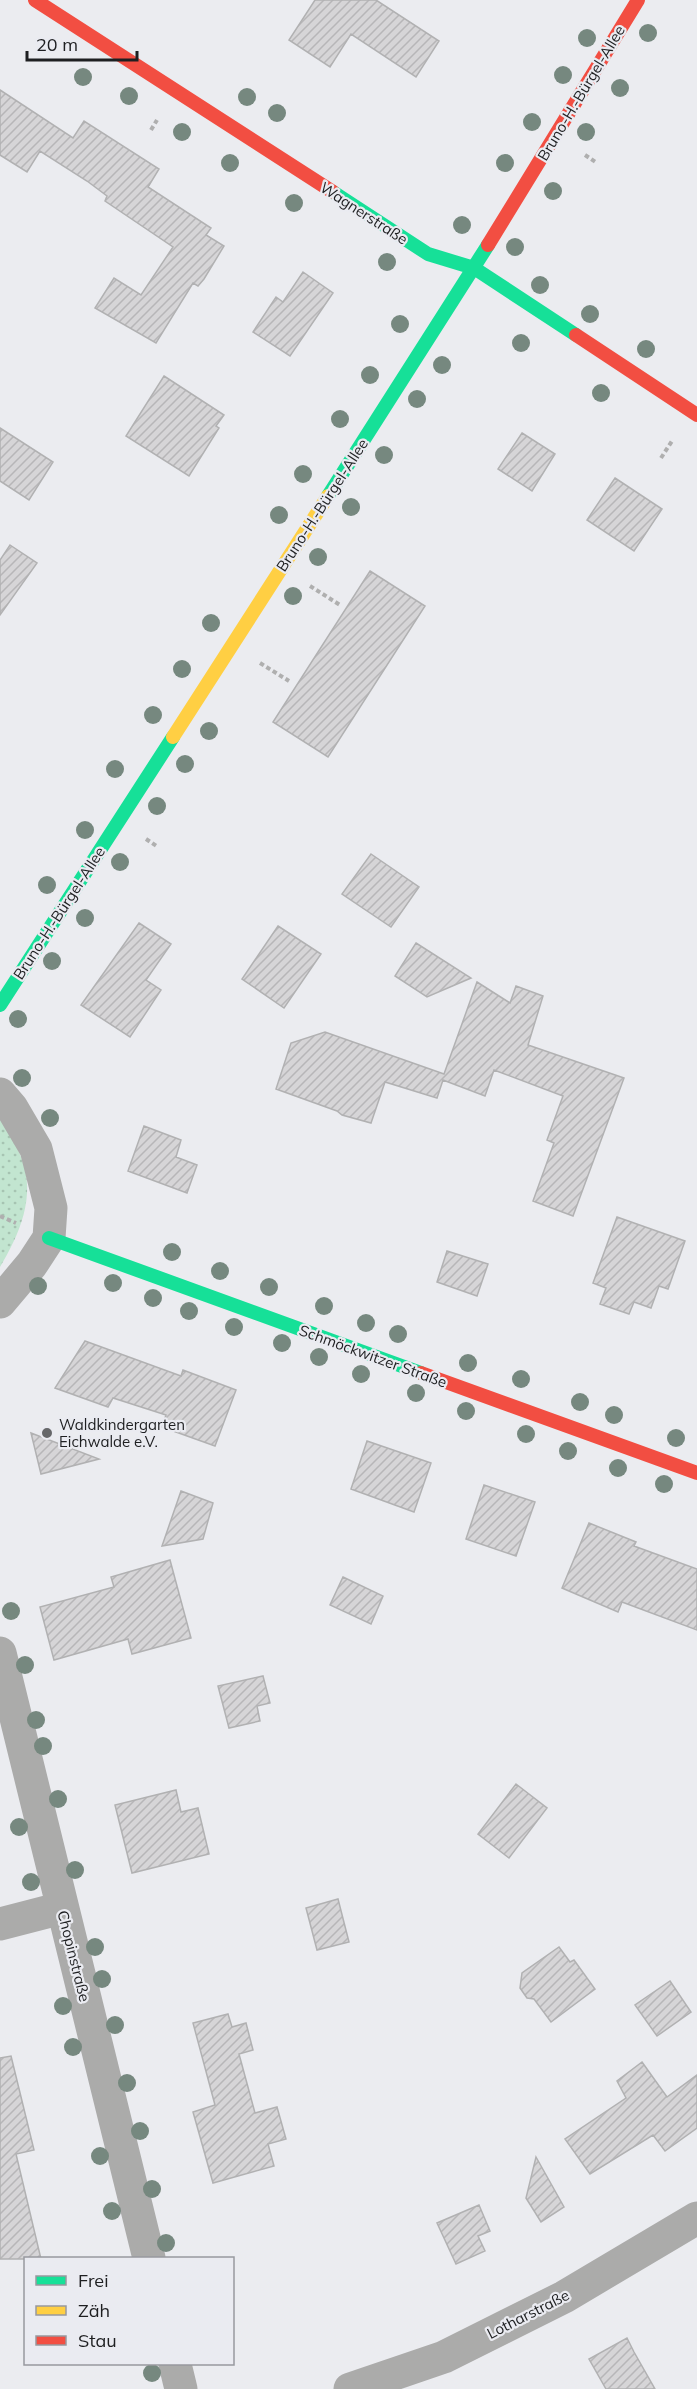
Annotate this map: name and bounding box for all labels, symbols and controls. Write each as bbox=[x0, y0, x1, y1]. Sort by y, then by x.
street label: Bruno-H.-Bürgel-Allee bbox=[533, 22, 629, 164]
scale bar bbox=[27, 24, 136, 62]
text: 20 m bbox=[36, 33, 78, 56]
street label: Wagnerstraße bbox=[317, 178, 411, 248]
street label: Bruno-H.-Bürgel-Allee bbox=[272, 435, 372, 575]
street label: Bruno-H.-Bürgel-Allee bbox=[9, 843, 109, 983]
street label: Schmöckwitzer Straße bbox=[297, 1320, 449, 1392]
place label: Waldkindergarten Eichwalde e.V. bbox=[59, 1415, 185, 1451]
marker: Waldkindergarten Eichwalde e.V. bbox=[40, 1426, 54, 1440]
street label: Chopinstraße bbox=[53, 1908, 95, 2004]
legend bbox=[24, 2257, 234, 2365]
text: Frei bbox=[78, 2269, 108, 2292]
street label: Lotharstraße bbox=[484, 2285, 572, 2343]
text: Zäh bbox=[78, 2299, 110, 2322]
text: Stau bbox=[78, 2329, 117, 2352]

